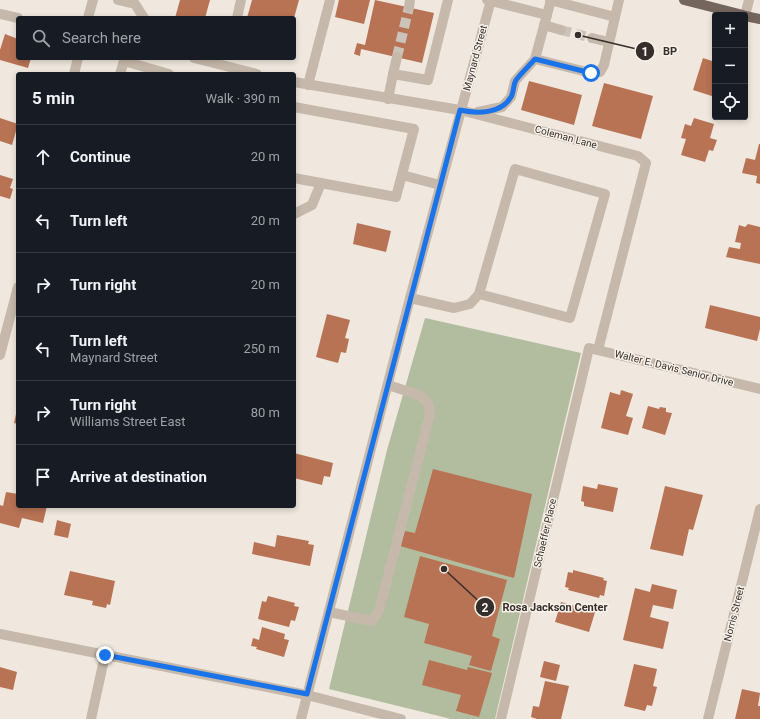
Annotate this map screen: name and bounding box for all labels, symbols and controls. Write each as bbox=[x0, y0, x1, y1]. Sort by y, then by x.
map controls bbox=[712, 12, 748, 120]
button: + bbox=[712, 12, 748, 48]
search box bbox=[16, 16, 296, 60]
street label: Maynard Street bbox=[461, 24, 489, 92]
icon: search bbox=[30, 27, 52, 49]
text: Search here bbox=[62, 29, 141, 47]
callout: BP bbox=[635, 40, 686, 63]
text: 1 bbox=[642, 45, 648, 59]
text: BP bbox=[663, 45, 677, 58]
button: − bbox=[712, 48, 748, 84]
route start bbox=[582, 64, 600, 82]
button: locate bbox=[712, 84, 748, 120]
text: 5 min bbox=[32, 88, 75, 108]
text: Walk · 390 m bbox=[205, 91, 280, 106]
street label: Coleman Lane bbox=[534, 123, 598, 151]
icon: ahead bbox=[32, 146, 54, 168]
text: Continue bbox=[70, 148, 131, 166]
text: 20 m bbox=[251, 149, 280, 164]
icon: left bbox=[32, 210, 54, 232]
text: Turn left bbox=[70, 212, 127, 230]
text: 20 m bbox=[251, 213, 280, 228]
icon: right bbox=[32, 274, 54, 296]
text: Turn right bbox=[70, 276, 136, 294]
text: 20 m bbox=[251, 277, 280, 292]
text: Turn left bbox=[70, 332, 127, 350]
icon: left bbox=[32, 338, 54, 360]
text: 250 m bbox=[243, 341, 280, 356]
street label: Walter E. Davis Senior Drive bbox=[614, 348, 734, 388]
text: Maynard Street bbox=[70, 350, 158, 365]
text: Turn right bbox=[70, 396, 136, 414]
icon: right bbox=[32, 402, 54, 424]
text: 80 m bbox=[251, 405, 280, 420]
text: Williams Street East bbox=[70, 414, 186, 429]
icon: arrive bbox=[32, 466, 54, 488]
text: Arrive at destination bbox=[70, 468, 207, 486]
street label: Schaeffer Place bbox=[532, 498, 558, 568]
street label: Norris Street bbox=[722, 585, 746, 643]
callout: Rosa Jackson Center bbox=[475, 596, 616, 619]
text: 2 bbox=[482, 601, 489, 615]
text: Rosa Jackson Center bbox=[503, 601, 607, 614]
route end bbox=[96, 646, 114, 664]

